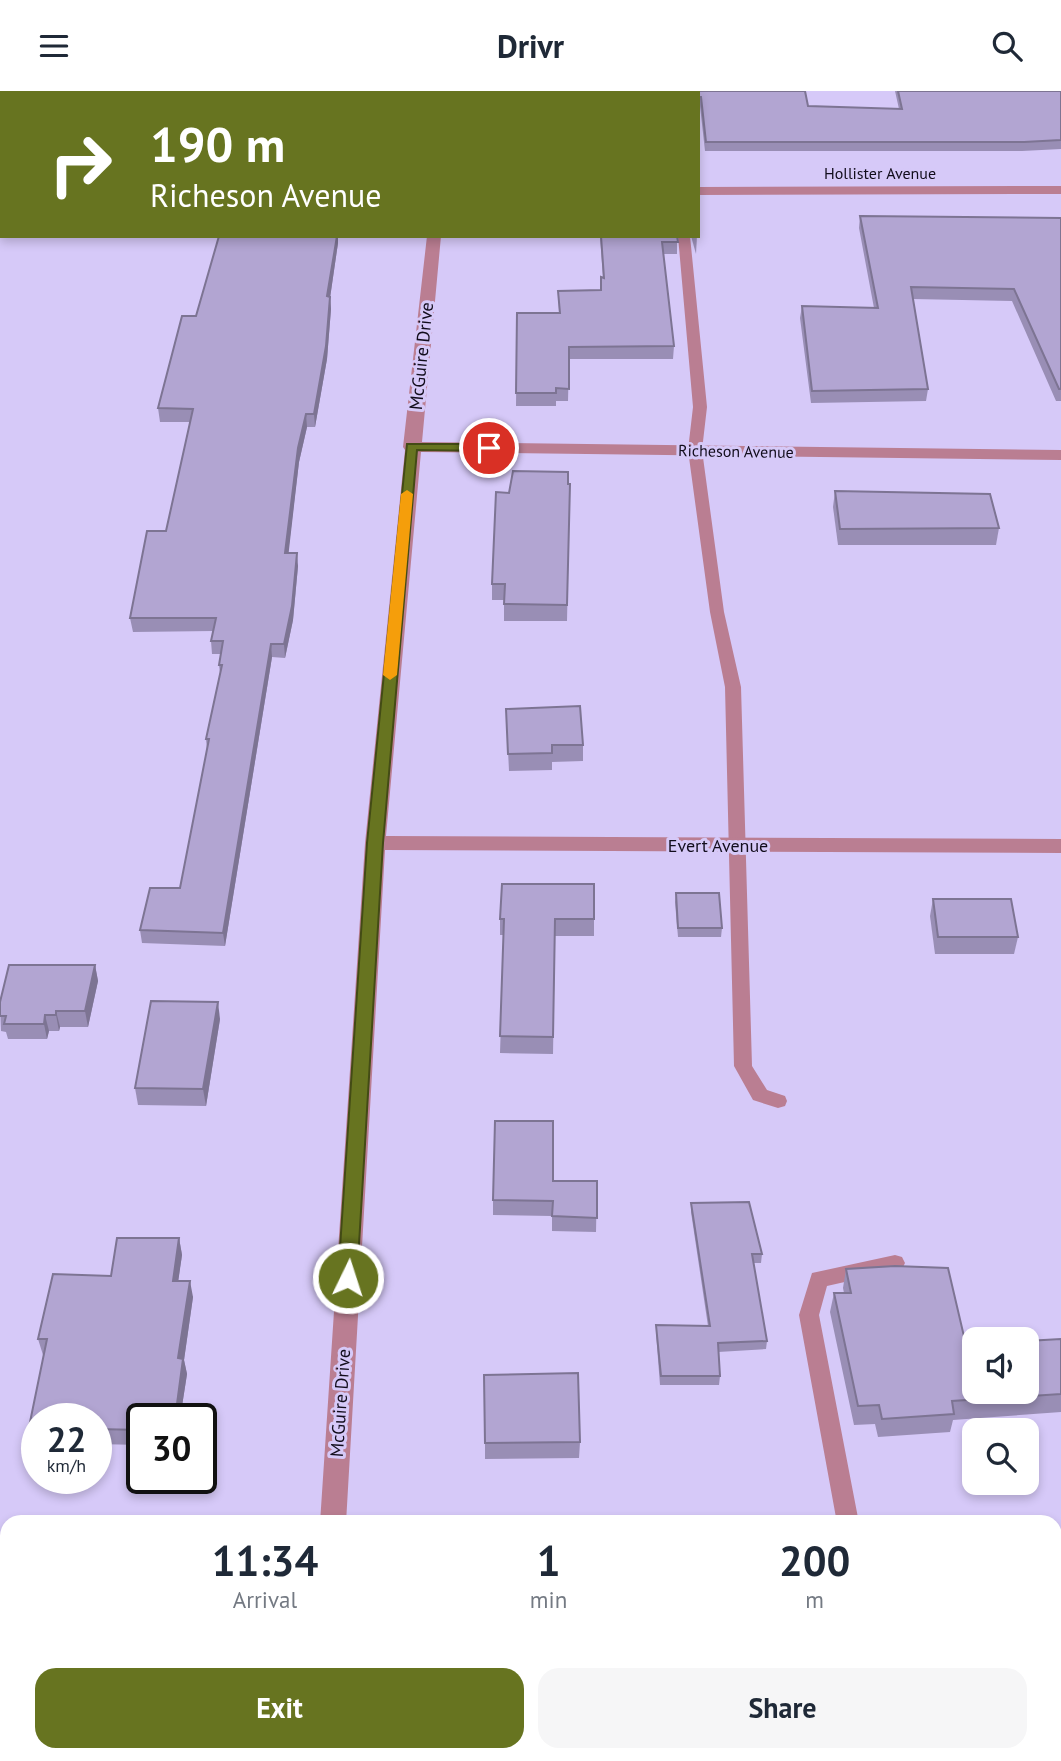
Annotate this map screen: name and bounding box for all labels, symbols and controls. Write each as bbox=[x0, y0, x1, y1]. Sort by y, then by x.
text: Drivr bbox=[497, 25, 564, 67]
icon: menu bbox=[35, 27, 73, 65]
icon: search bbox=[988, 27, 1026, 65]
text: 190 m bbox=[150, 112, 285, 176]
icon: right bbox=[35, 119, 126, 210]
street label: Hollister Avenue bbox=[824, 163, 936, 183]
text: Richeson Avenue bbox=[150, 174, 381, 216]
street label: McGuire Drive bbox=[404, 301, 438, 411]
pin bbox=[459, 418, 519, 478]
icon: arrive bbox=[470, 429, 508, 467]
street label: Richeson Avenue bbox=[678, 440, 794, 462]
street label: Evert Avenue bbox=[668, 834, 768, 857]
position arrow bbox=[311, 1241, 385, 1315]
map controls bbox=[962, 1327, 1039, 1495]
button: sound bbox=[962, 1327, 1039, 1404]
street label: McGuire Drive bbox=[325, 1348, 355, 1458]
speed limit sign: 30 bbox=[126, 1403, 217, 1494]
text: 22 bbox=[47, 1416, 86, 1462]
button: search bbox=[962, 1418, 1039, 1495]
text: km/h bbox=[47, 1454, 86, 1477]
text: 11:34 bbox=[212, 1533, 318, 1588]
text: 1 bbox=[537, 1533, 560, 1588]
text: 200 bbox=[779, 1533, 850, 1588]
text: Arrival bbox=[233, 1585, 297, 1614]
text: min bbox=[530, 1585, 567, 1614]
text: m bbox=[805, 1585, 824, 1614]
button: Exit bbox=[35, 1668, 524, 1748]
button: Share bbox=[538, 1668, 1027, 1748]

